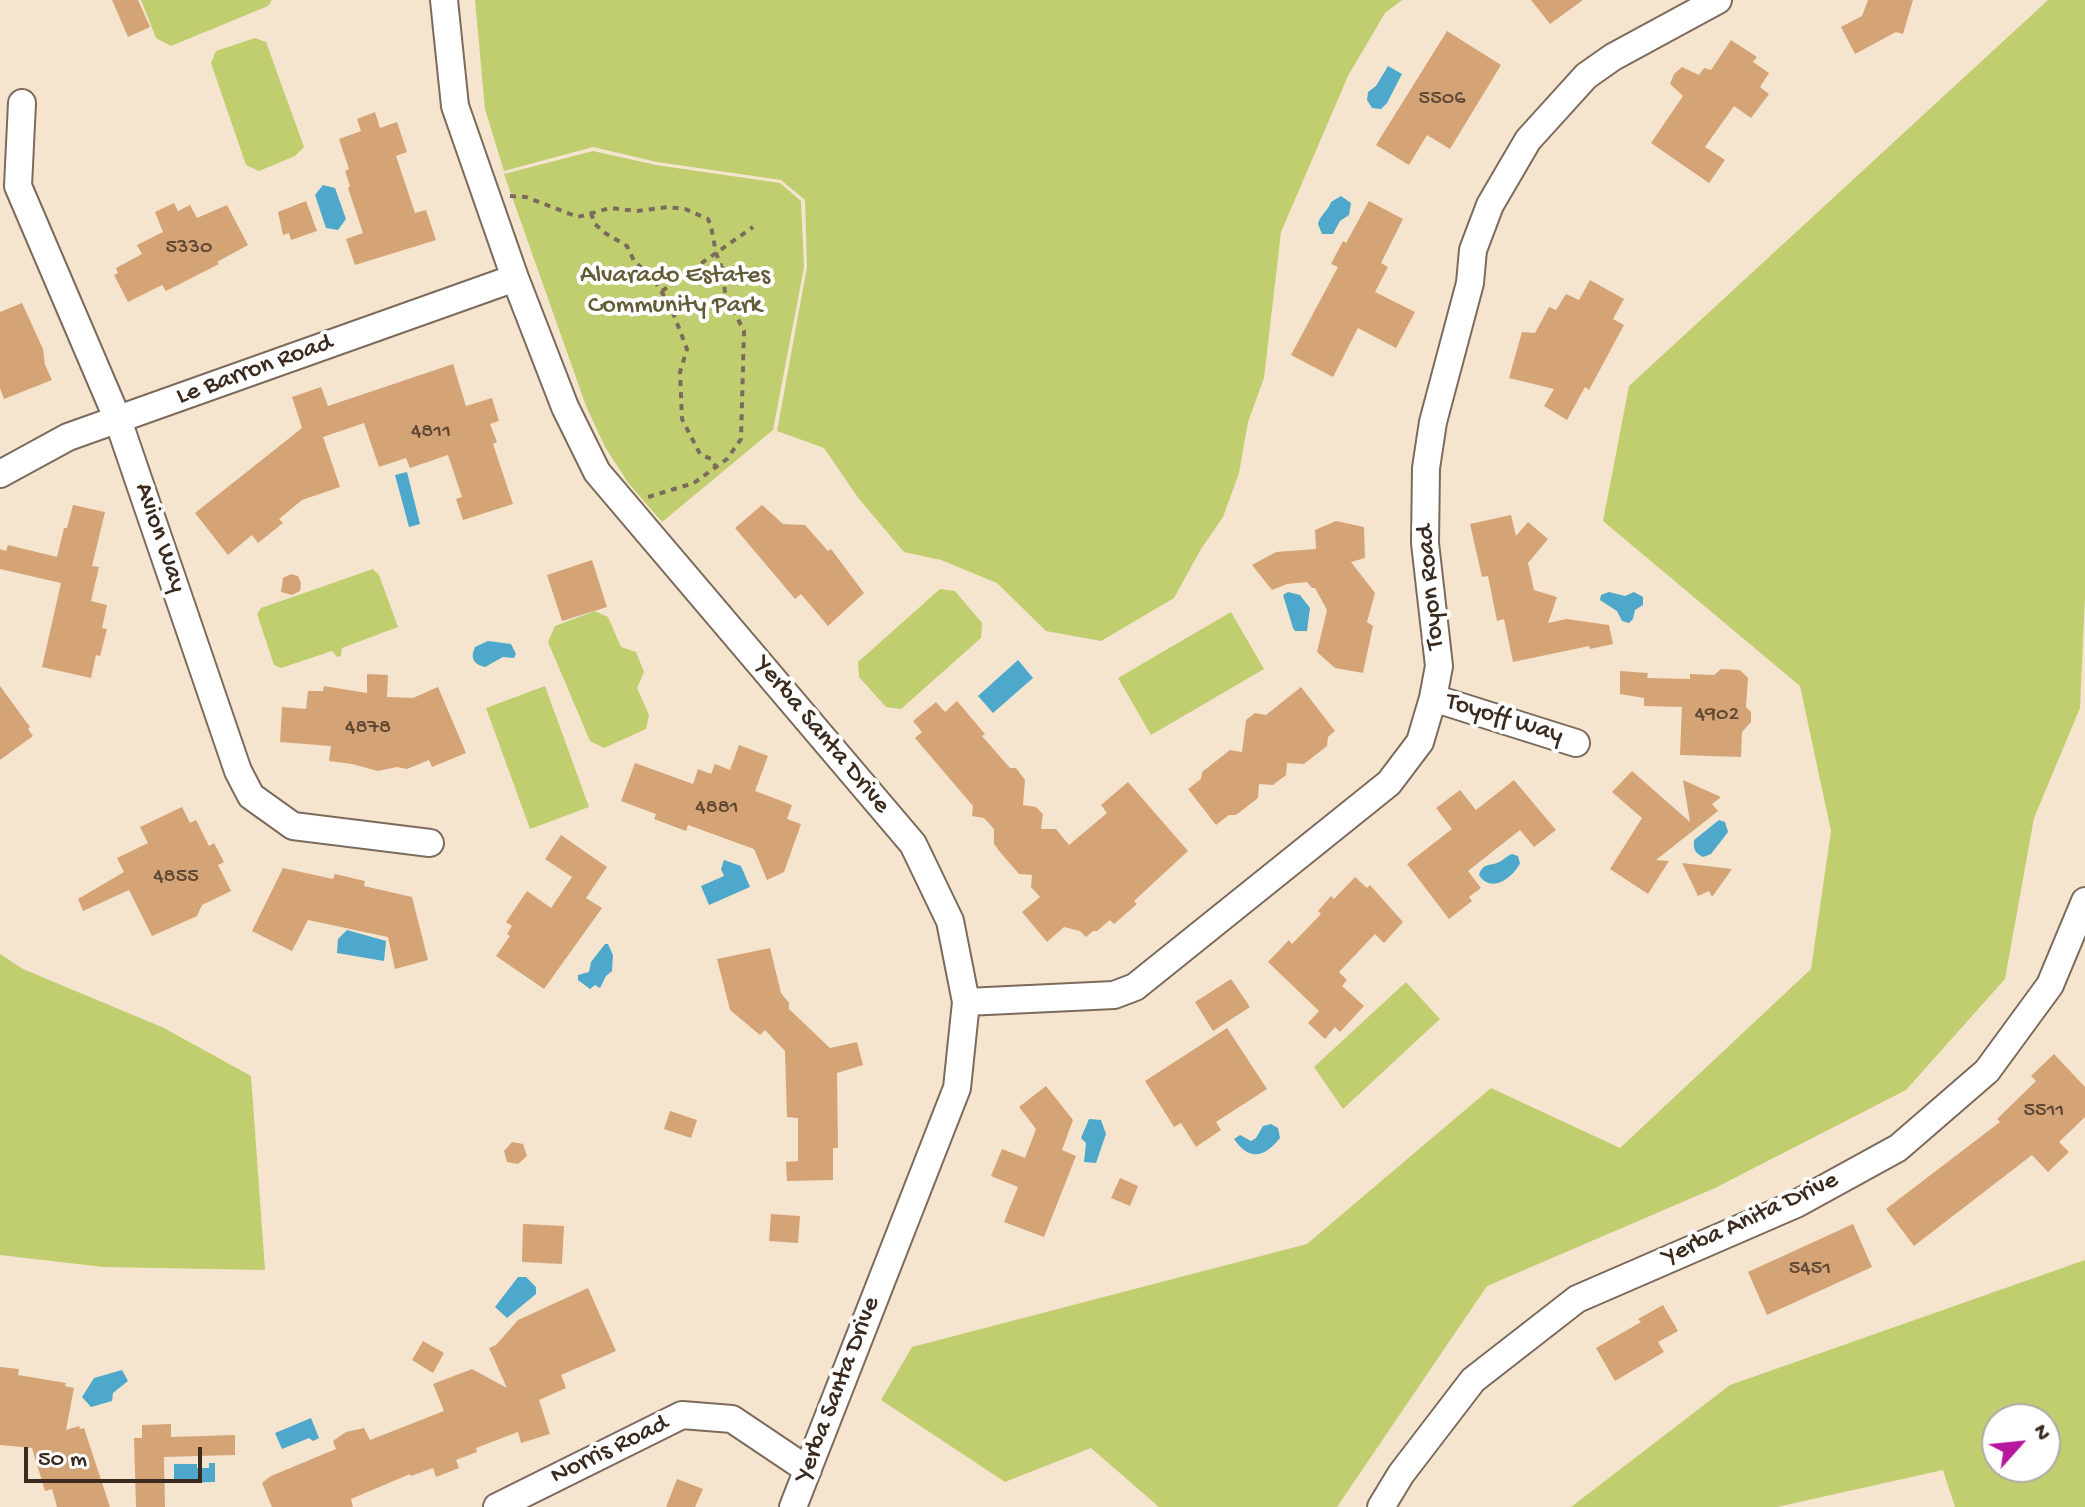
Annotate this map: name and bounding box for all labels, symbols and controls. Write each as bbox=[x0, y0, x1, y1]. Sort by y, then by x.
house number: 5506 bbox=[1419, 87, 1465, 113]
house number: 5330 bbox=[166, 236, 212, 262]
park label: Alvarado Estates Community Park bbox=[580, 261, 770, 322]
street label: Le Barron Road bbox=[173, 328, 337, 414]
house number: 4811 bbox=[411, 420, 451, 446]
street label: Avion Way bbox=[126, 479, 192, 597]
street label: Toyon Road bbox=[1411, 523, 1453, 651]
street label: Yerba Santa Drive bbox=[746, 651, 896, 821]
street label: Toyoff Way bbox=[1441, 687, 1567, 753]
house number: 4902 bbox=[1695, 703, 1739, 729]
house number: 4878 bbox=[345, 716, 391, 742]
house number: 4881 bbox=[695, 796, 739, 822]
house number: 4855 bbox=[153, 865, 199, 891]
house number: 5511 bbox=[2024, 1099, 2064, 1125]
street label: Yerba Anita Drive bbox=[1658, 1166, 1844, 1274]
house number: 5451 bbox=[1789, 1257, 1831, 1283]
street label: Yerba Santa Drive bbox=[789, 1293, 889, 1487]
north arrow bbox=[1981, 1403, 2061, 1483]
street label: Norris Road bbox=[546, 1409, 674, 1493]
text: N bbox=[2026, 1421, 2055, 1445]
scale bar bbox=[28, 1431, 206, 1481]
text: 50 m bbox=[38, 1446, 87, 1475]

